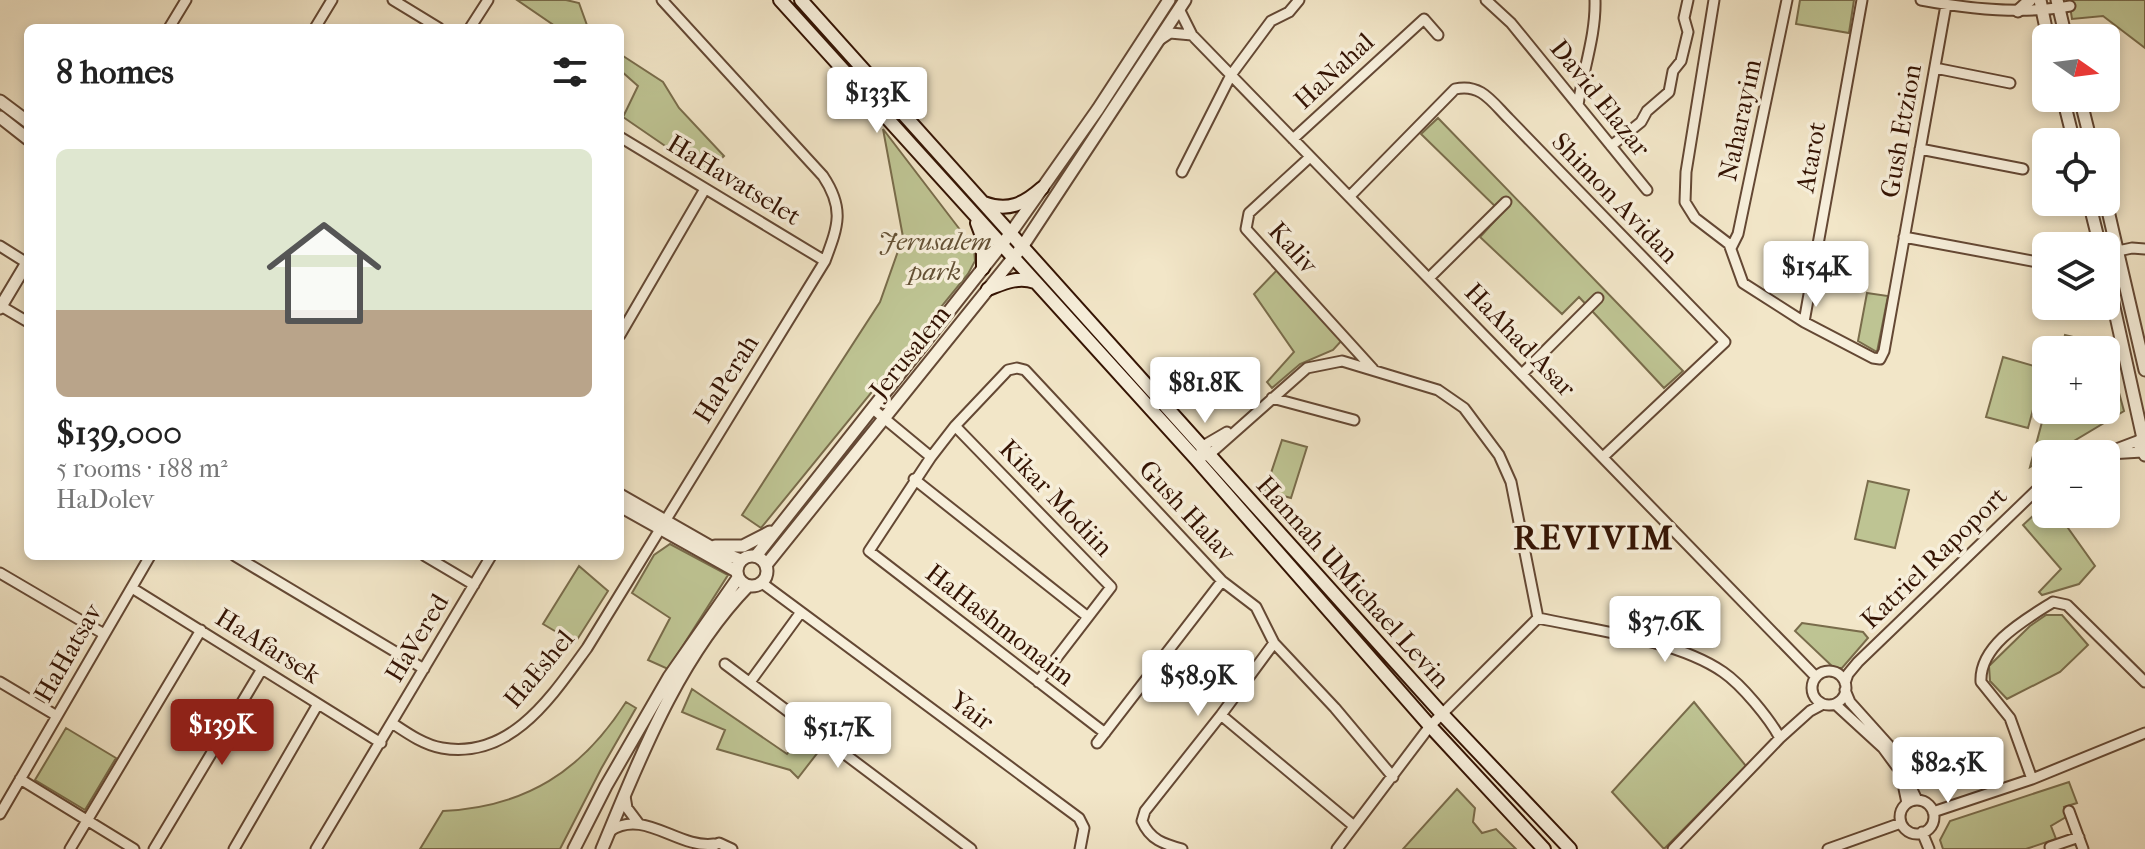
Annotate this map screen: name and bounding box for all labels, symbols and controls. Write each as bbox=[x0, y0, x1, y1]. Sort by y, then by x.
north arrow bbox=[2032, 24, 2120, 112]
map controls bbox=[2032, 24, 2120, 528]
street label: HaNahal bbox=[1288, 26, 1380, 116]
street label: David Elazar bbox=[1543, 33, 1657, 163]
icon: filters bbox=[548, 50, 592, 94]
text: 8 homes bbox=[56, 52, 174, 92]
street label: Naharayim bbox=[1712, 56, 1768, 184]
street label: Gush Etzion bbox=[1874, 62, 1928, 200]
pin: $133K bbox=[821, 67, 933, 135]
text: $133K bbox=[845, 77, 909, 108]
street label: Atarot bbox=[1789, 119, 1833, 196]
street label: Shimon Avidan bbox=[1545, 126, 1685, 270]
street label: HaHavatselet bbox=[662, 128, 807, 232]
button: locate bbox=[2032, 128, 2120, 216]
icon: home bbox=[252, 201, 396, 345]
street label: Kaliv bbox=[1262, 216, 1325, 281]
park label: Jerusalem park bbox=[878, 226, 992, 287]
button: layers bbox=[2032, 232, 2120, 320]
pin: $154K bbox=[1760, 241, 1872, 309]
text: $154K bbox=[1782, 251, 1850, 282]
street label: HaAhad Asar bbox=[1458, 277, 1582, 403]
street label: Jerusalem bbox=[862, 299, 957, 406]
street label: HaPerah bbox=[687, 329, 765, 429]
button: + bbox=[2032, 336, 2120, 424]
pin: $81.8K bbox=[1140, 357, 1270, 425]
text: $81.8K bbox=[1168, 367, 1242, 398]
text: $139,000 bbox=[56, 413, 182, 453]
street label: Kikar Modiin bbox=[993, 433, 1119, 563]
button: − bbox=[2032, 440, 2120, 528]
text: 5 rooms · 188 m² bbox=[56, 453, 228, 484]
street label: Gush Halav bbox=[1132, 454, 1242, 569]
street label: Hannah UMichael Levin bbox=[1250, 470, 1456, 694]
street label: Katriel Rapoport bbox=[1855, 480, 2014, 635]
text: HaDolev bbox=[56, 484, 154, 515]
district label: REVIVIM bbox=[1513, 518, 1675, 558]
street label: HaHashmonaim bbox=[919, 557, 1081, 693]
street label: HaVered bbox=[379, 588, 456, 688]
pin: $37.6K bbox=[1600, 596, 1730, 664]
street label: HaHatsav bbox=[27, 597, 109, 708]
street label: HaAfarsek bbox=[210, 602, 327, 691]
text: $37.6K bbox=[1627, 606, 1703, 637]
street label: HaEshel bbox=[497, 624, 581, 714]
pin: $58.9K bbox=[1133, 650, 1263, 718]
text: $58.9K bbox=[1160, 660, 1236, 691]
street label: Yair bbox=[943, 684, 1000, 737]
pin: $139K bbox=[166, 699, 278, 767]
pin: $51.7K bbox=[773, 702, 903, 770]
text: $139K bbox=[189, 709, 255, 740]
text: $51.7K bbox=[803, 712, 873, 743]
pin: $82.5K bbox=[1883, 737, 2013, 805]
text: $82.5K bbox=[1911, 747, 1985, 778]

